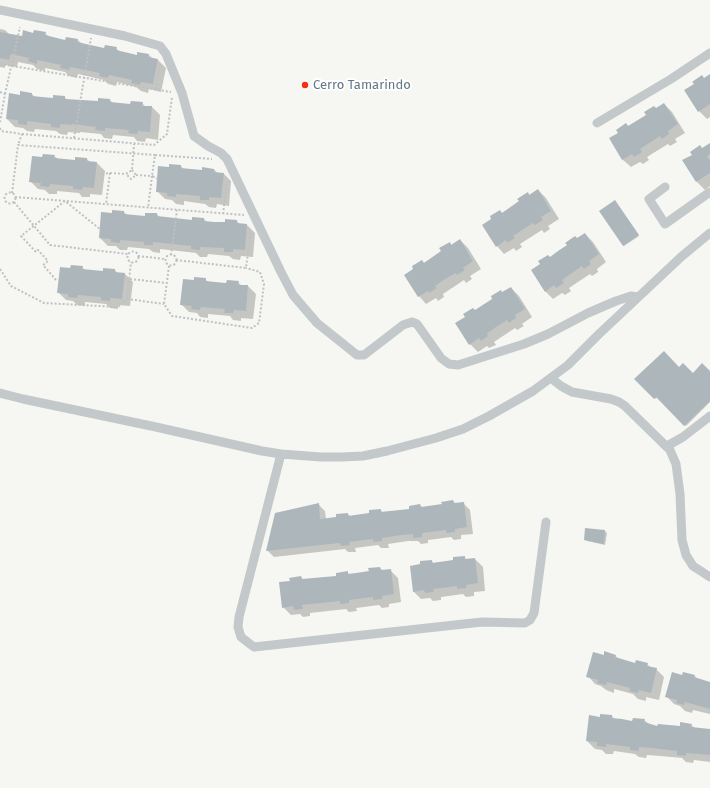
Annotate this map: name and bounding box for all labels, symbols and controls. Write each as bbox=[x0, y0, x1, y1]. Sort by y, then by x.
place label: Cerro Tamarindo bbox=[313, 77, 411, 93]
marker: Cerro Tamarindo bbox=[300, 80, 310, 90]

